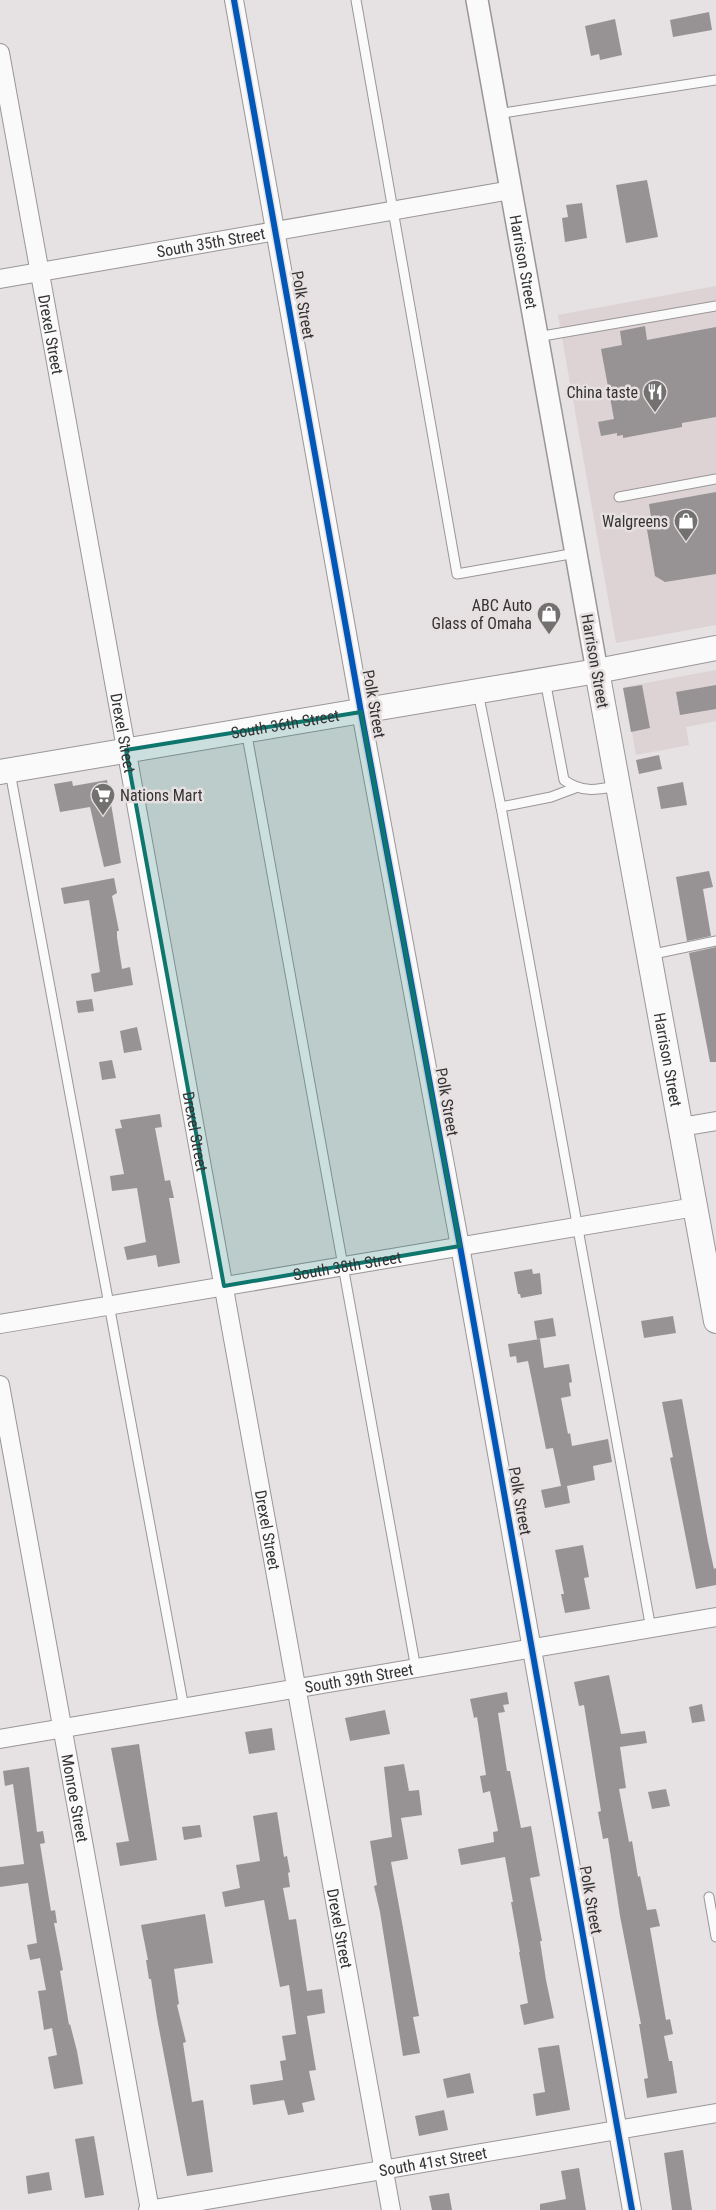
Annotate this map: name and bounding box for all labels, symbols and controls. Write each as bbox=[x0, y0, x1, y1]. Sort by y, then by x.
street label: Harrison Street bbox=[506, 213, 542, 311]
street label: South 35th Street bbox=[155, 223, 267, 261]
street label: Polk Street bbox=[288, 269, 318, 341]
street label: Drexel Street bbox=[34, 293, 68, 376]
restaurant icon: China taste bbox=[642, 379, 668, 413]
place label: China taste bbox=[567, 383, 638, 402]
shop icon: Walgreens bbox=[673, 508, 699, 542]
place label: Walgreens bbox=[602, 512, 668, 531]
place label: ABC Auto Glass of Omaha bbox=[431, 596, 532, 633]
shop icon: ABC Auto Glass of Omaha bbox=[536, 601, 562, 635]
street label: Harrison Street bbox=[577, 612, 613, 710]
street label: Polk Street bbox=[359, 668, 389, 740]
street label: Drexel Street bbox=[107, 692, 140, 775]
street label: South 36th Street bbox=[229, 705, 341, 742]
supermarket icon: Nations Mart bbox=[90, 782, 116, 816]
place label: Nations Mart bbox=[120, 786, 203, 805]
street label: Harrison Street bbox=[650, 1011, 686, 1108]
street label: Polk Street bbox=[432, 1066, 462, 1138]
street label: Drexel Street bbox=[179, 1090, 212, 1173]
street label: South 38th Street bbox=[291, 1247, 403, 1284]
street label: Polk Street bbox=[505, 1465, 535, 1537]
street label: Drexel Street bbox=[251, 1489, 284, 1572]
street label: South 39th Street bbox=[303, 1659, 415, 1696]
street label: Monroe Street bbox=[58, 1753, 93, 1844]
street label: Polk Street bbox=[576, 1864, 606, 1936]
street label: Drexel Street bbox=[323, 1887, 357, 1970]
street label: South 41st Street bbox=[377, 2143, 489, 2180]

